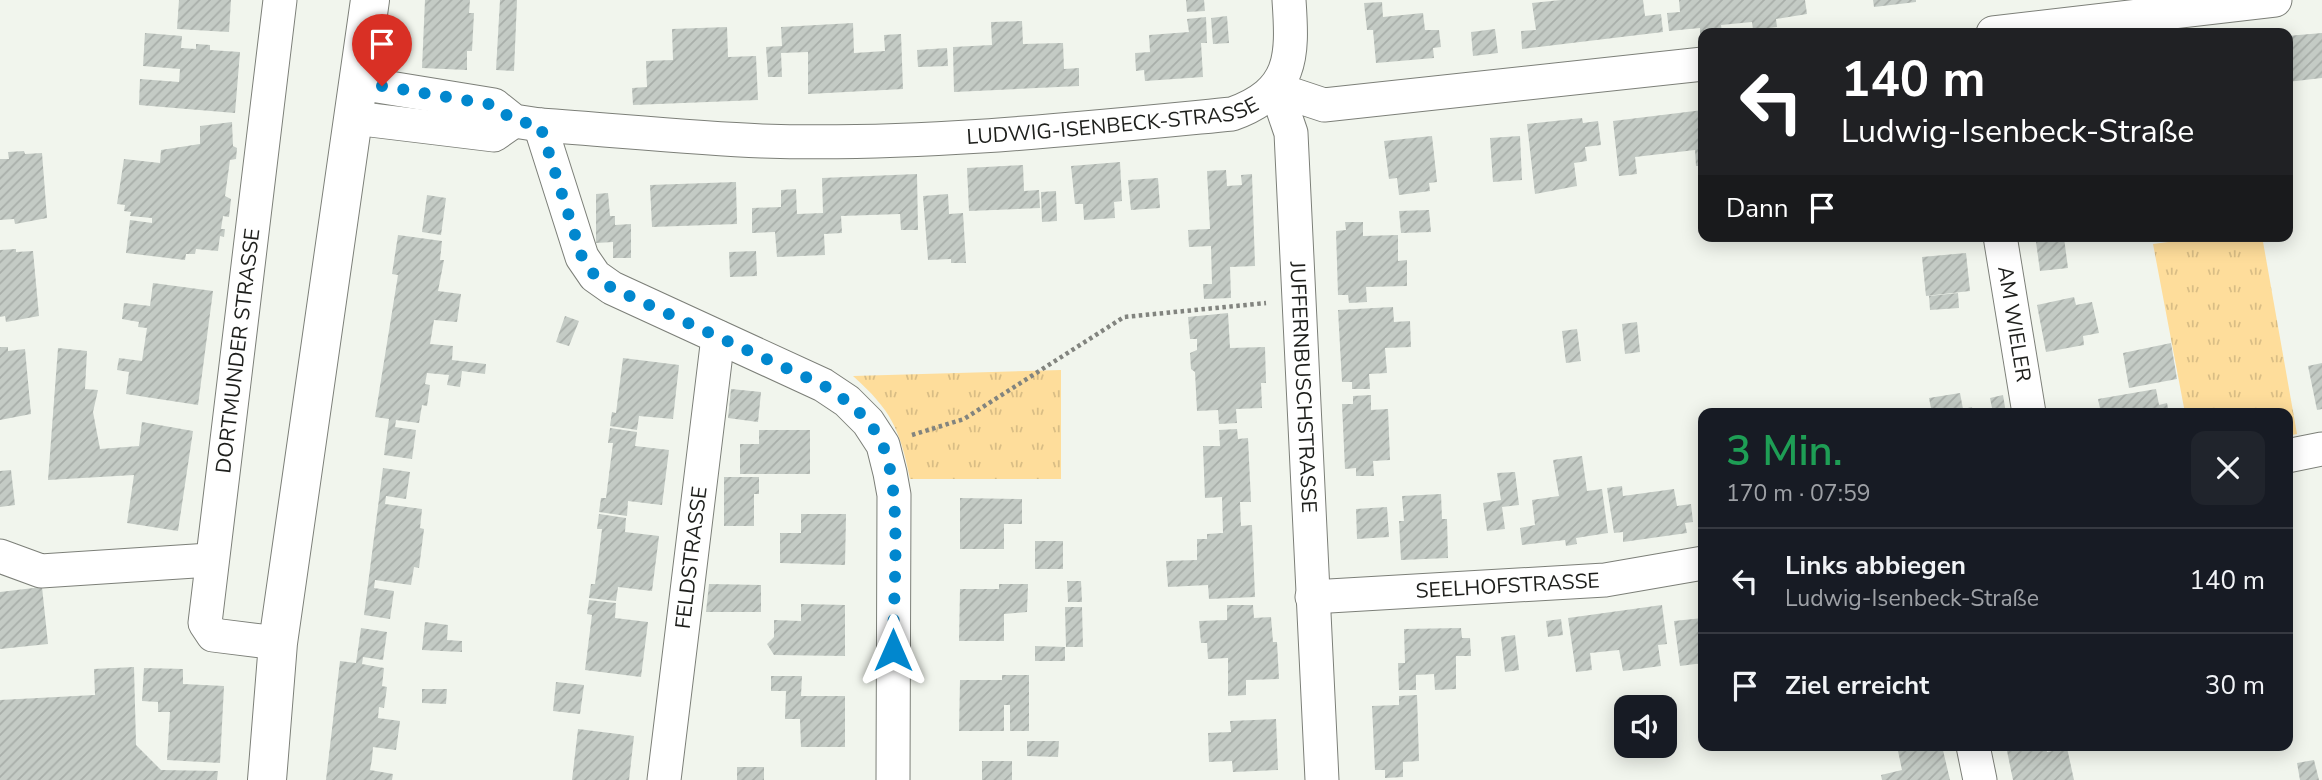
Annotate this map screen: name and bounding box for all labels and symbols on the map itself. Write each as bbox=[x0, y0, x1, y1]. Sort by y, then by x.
pin bbox=[352, 14, 412, 86]
street label: LUDWIG-ISENBECK-STRASSE bbox=[966, 90, 1264, 151]
street label: DORTMUNDER STRASSE bbox=[209, 227, 266, 475]
street label: JUFFERNBUSCHSTRASSE bbox=[1283, 260, 1323, 514]
street label: AM WIELER bbox=[1991, 264, 2038, 384]
street label: FELDSTRASSE bbox=[669, 485, 714, 630]
street label: SEELHOFSTRASSE bbox=[1415, 566, 1600, 605]
position arrow bbox=[856, 613, 930, 687]

